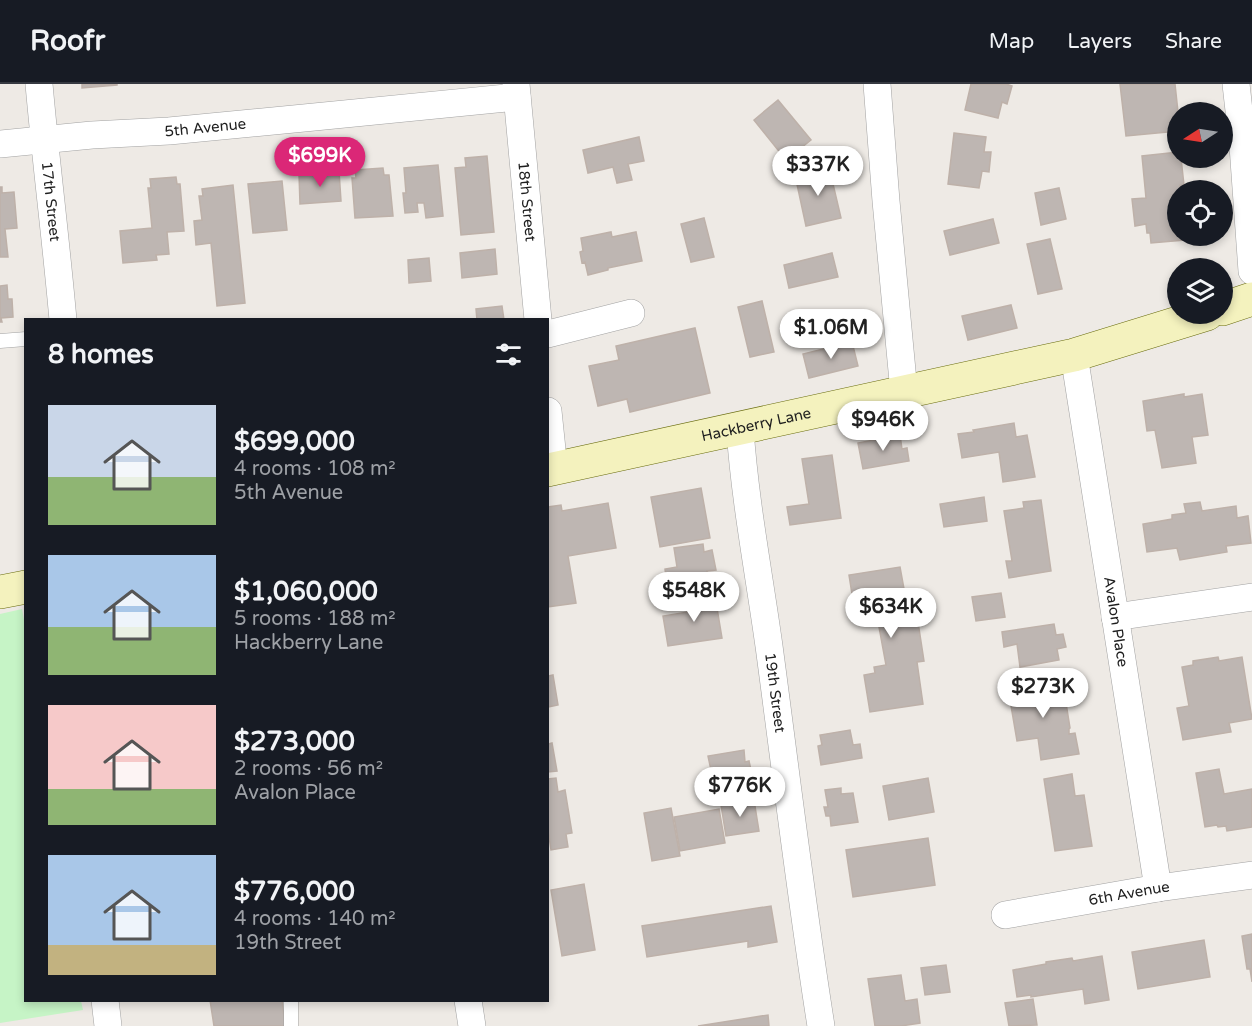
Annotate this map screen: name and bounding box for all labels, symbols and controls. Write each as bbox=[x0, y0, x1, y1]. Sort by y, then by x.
text: Roofr bbox=[30, 24, 105, 58]
text: Map bbox=[989, 29, 1034, 54]
text: Layers bbox=[1067, 29, 1132, 54]
text: Share bbox=[1165, 29, 1222, 54]
north arrow bbox=[1167, 102, 1233, 168]
map controls bbox=[1167, 102, 1233, 324]
street label: 5th Avenue bbox=[164, 115, 247, 140]
pin: $699K bbox=[278, 137, 362, 188]
text: $699K bbox=[288, 144, 352, 168]
pin: $337K bbox=[776, 146, 860, 197]
text: $337K bbox=[786, 153, 850, 177]
street label: 17th Street bbox=[38, 160, 64, 243]
street label: 18th Street bbox=[514, 161, 540, 243]
button: locate bbox=[1167, 180, 1233, 246]
button: layers bbox=[1167, 258, 1233, 324]
pin: $1.06M bbox=[782, 309, 880, 360]
text: $1.06M bbox=[794, 316, 868, 340]
icon: filters bbox=[492, 338, 525, 371]
text: 8 homes bbox=[48, 339, 154, 370]
pin: $946K bbox=[841, 401, 925, 452]
street label: Hackberry Lane bbox=[699, 404, 813, 445]
text: $946K bbox=[851, 408, 915, 432]
text: $699,000 bbox=[234, 426, 355, 457]
icon: home bbox=[96, 429, 168, 501]
text: 4 rooms · 108 m² bbox=[234, 457, 396, 481]
text: 5th Avenue bbox=[234, 481, 343, 505]
pin: $548K bbox=[652, 572, 736, 623]
street label: Avalon Place bbox=[1100, 575, 1132, 668]
text: $1,060,000 bbox=[234, 576, 378, 607]
icon: home bbox=[96, 579, 168, 651]
text: $548K bbox=[662, 579, 726, 603]
pin: $634K bbox=[849, 588, 933, 639]
text: $634K bbox=[859, 595, 923, 619]
text: 5 rooms · 188 m² bbox=[234, 607, 396, 631]
text: Hackberry Lane bbox=[234, 631, 383, 655]
street label: 19th Street bbox=[761, 652, 789, 734]
pin: $273K bbox=[1001, 668, 1085, 719]
text: $273K bbox=[1011, 675, 1075, 699]
text: $273,000 bbox=[234, 726, 355, 757]
icon: home bbox=[96, 729, 168, 801]
text: 2 rooms · 56 m² bbox=[234, 757, 383, 781]
pin: $776K bbox=[698, 767, 782, 818]
text: $776K bbox=[708, 774, 772, 798]
text: Avalon Place bbox=[234, 781, 356, 805]
text: $776,000 bbox=[234, 876, 355, 907]
street label: 6th Avenue bbox=[1087, 877, 1171, 909]
icon: home bbox=[96, 879, 168, 951]
text: 4 rooms · 140 m² bbox=[234, 907, 396, 931]
text: 19th Street bbox=[234, 931, 341, 955]

